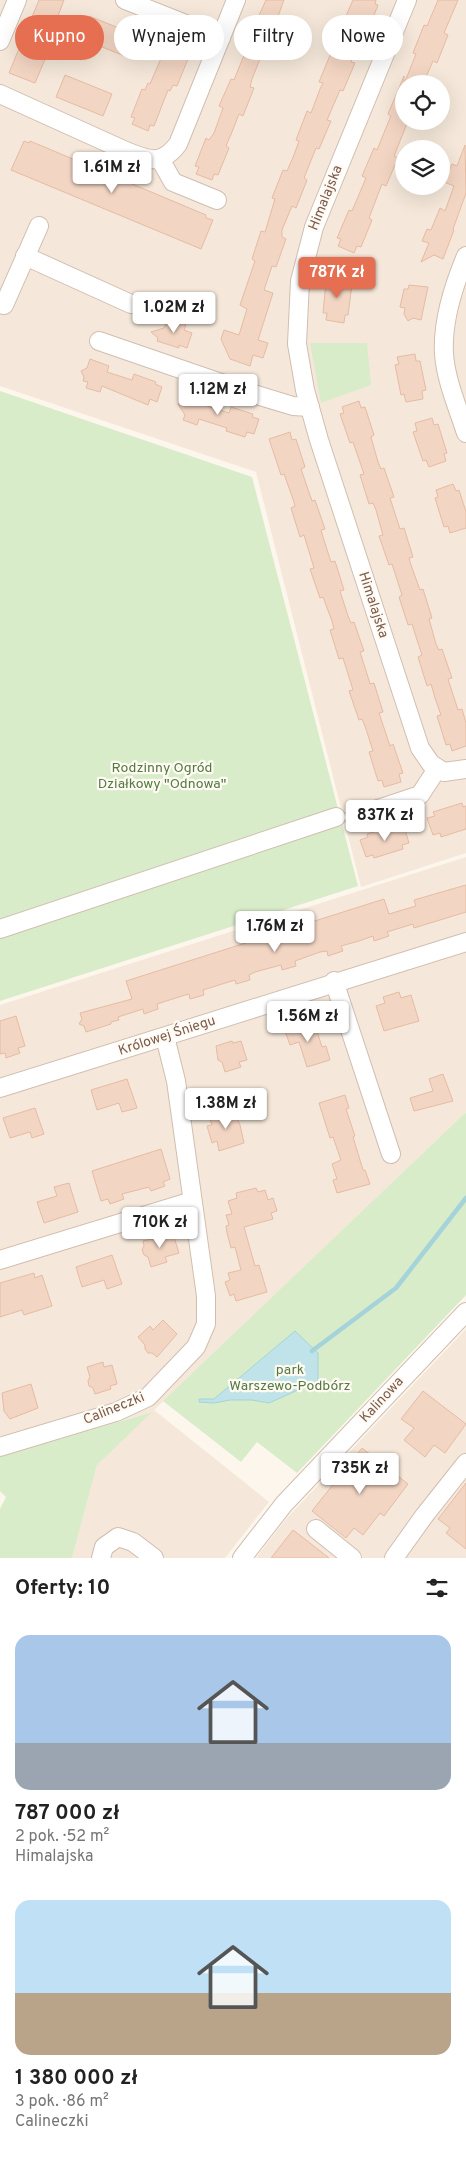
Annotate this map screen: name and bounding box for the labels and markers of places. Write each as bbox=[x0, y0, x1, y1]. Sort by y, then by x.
pin: 1.61M zł bbox=[60, 152, 164, 194]
pin: 787K zł bbox=[291, 256, 383, 299]
pin: 1.02M zł bbox=[122, 292, 226, 334]
pin: 1.12M zł bbox=[166, 374, 270, 416]
pin: 837K zł bbox=[339, 800, 431, 842]
pin: 1.76M zł bbox=[223, 910, 327, 953]
pin: 1.56M zł bbox=[256, 1000, 360, 1043]
pin: 1.38M zł bbox=[174, 1088, 278, 1130]
pin: 710K zł bbox=[114, 1206, 206, 1249]
pin: 735K zł bbox=[314, 1452, 406, 1495]

